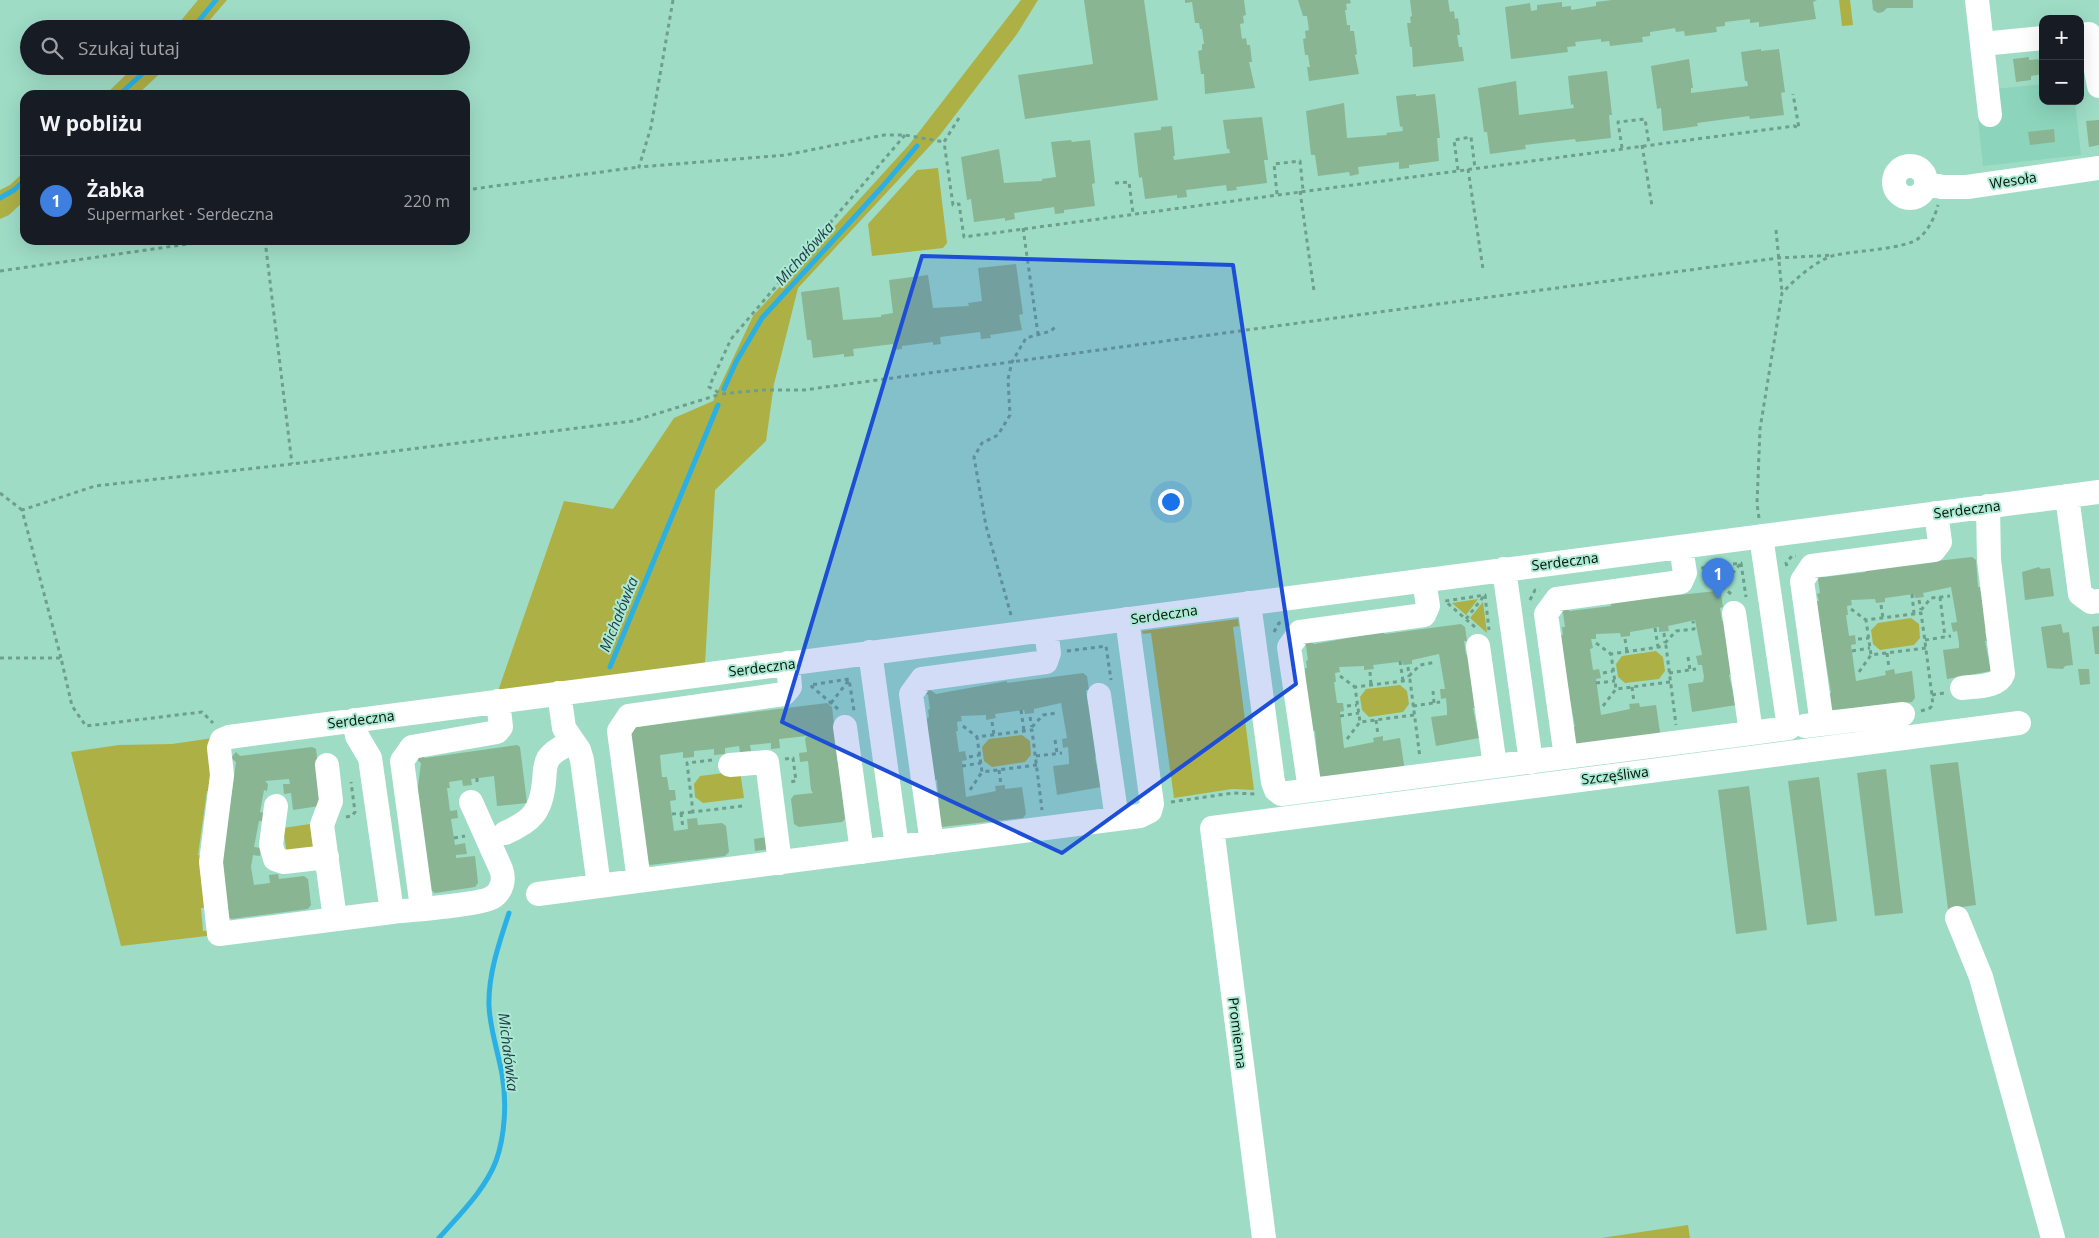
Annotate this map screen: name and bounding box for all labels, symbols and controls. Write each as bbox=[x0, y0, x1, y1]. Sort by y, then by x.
map controls bbox=[2039, 15, 2084, 105]
button: + bbox=[2039, 15, 2084, 60]
search box bbox=[20, 20, 470, 75]
icon: search bbox=[38, 34, 66, 62]
text: Szukaj tutaj bbox=[78, 35, 180, 61]
button: − bbox=[2039, 60, 2084, 105]
text: W pobliżu bbox=[40, 109, 142, 137]
street label: Wesoła bbox=[1988, 167, 2038, 193]
text: Żabka bbox=[87, 177, 145, 203]
text: 1 bbox=[51, 190, 61, 212]
text: 220 m bbox=[404, 190, 450, 212]
text: Supermarket · Serdeczna bbox=[87, 203, 274, 225]
water label: Michałówka bbox=[770, 217, 838, 289]
your location bbox=[1158, 489, 1184, 515]
street label: Serdeczna bbox=[1932, 495, 2002, 523]
street label: Serdeczna bbox=[1530, 547, 1600, 575]
pin: 1 bbox=[1702, 558, 1734, 599]
water label: Michałówka bbox=[594, 573, 642, 654]
street label: Serdeczna bbox=[1129, 600, 1199, 628]
street label: Serdeczna bbox=[727, 653, 797, 681]
street label: Serdeczna bbox=[326, 705, 396, 733]
street label: Szczęśliwa bbox=[1580, 761, 1650, 789]
street label: Promienna bbox=[1224, 996, 1252, 1070]
water label: Michałówka bbox=[494, 1012, 524, 1093]

